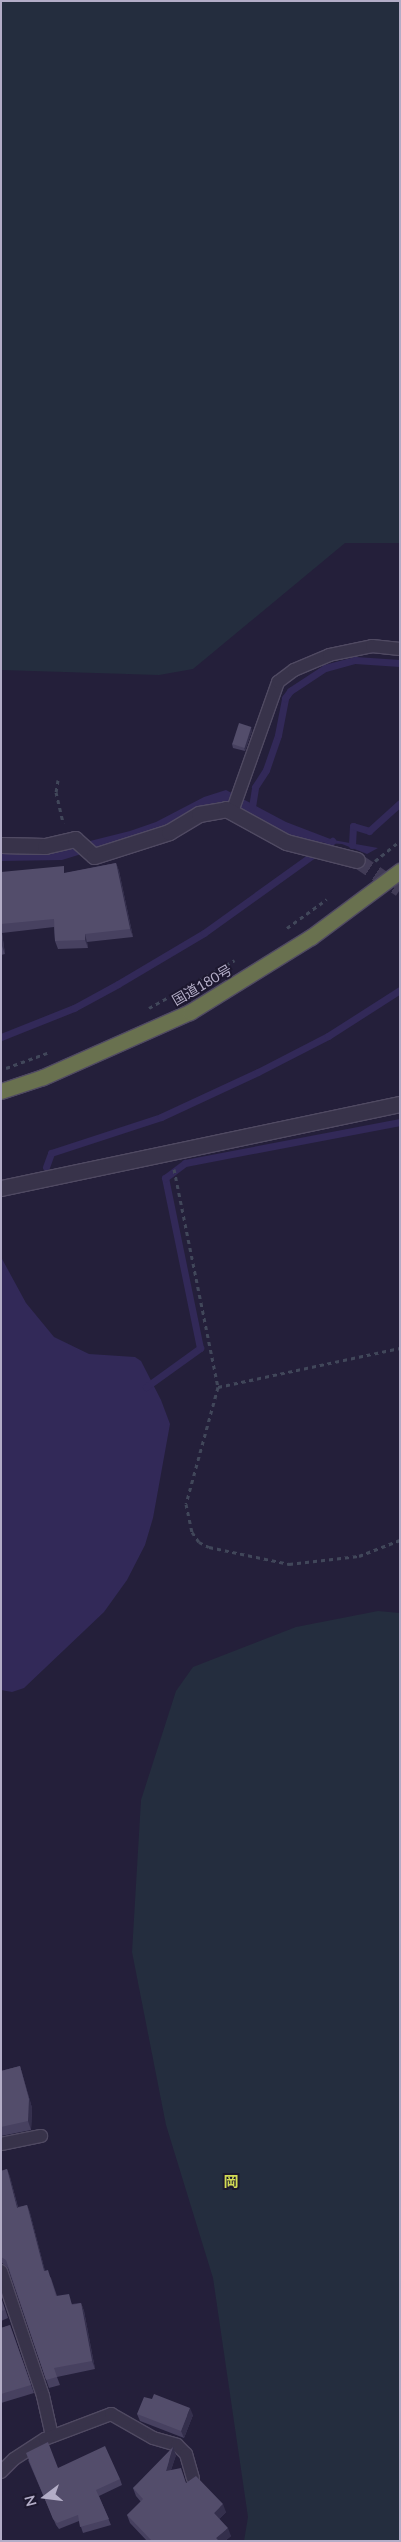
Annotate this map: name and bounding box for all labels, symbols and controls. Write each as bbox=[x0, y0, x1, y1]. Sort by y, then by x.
street label: 国道180号 bbox=[169, 961, 235, 1009]
district label: 岡 bbox=[224, 2173, 238, 2191]
north arrow bbox=[20, 2472, 70, 2522]
text: N bbox=[20, 2494, 40, 2508]

